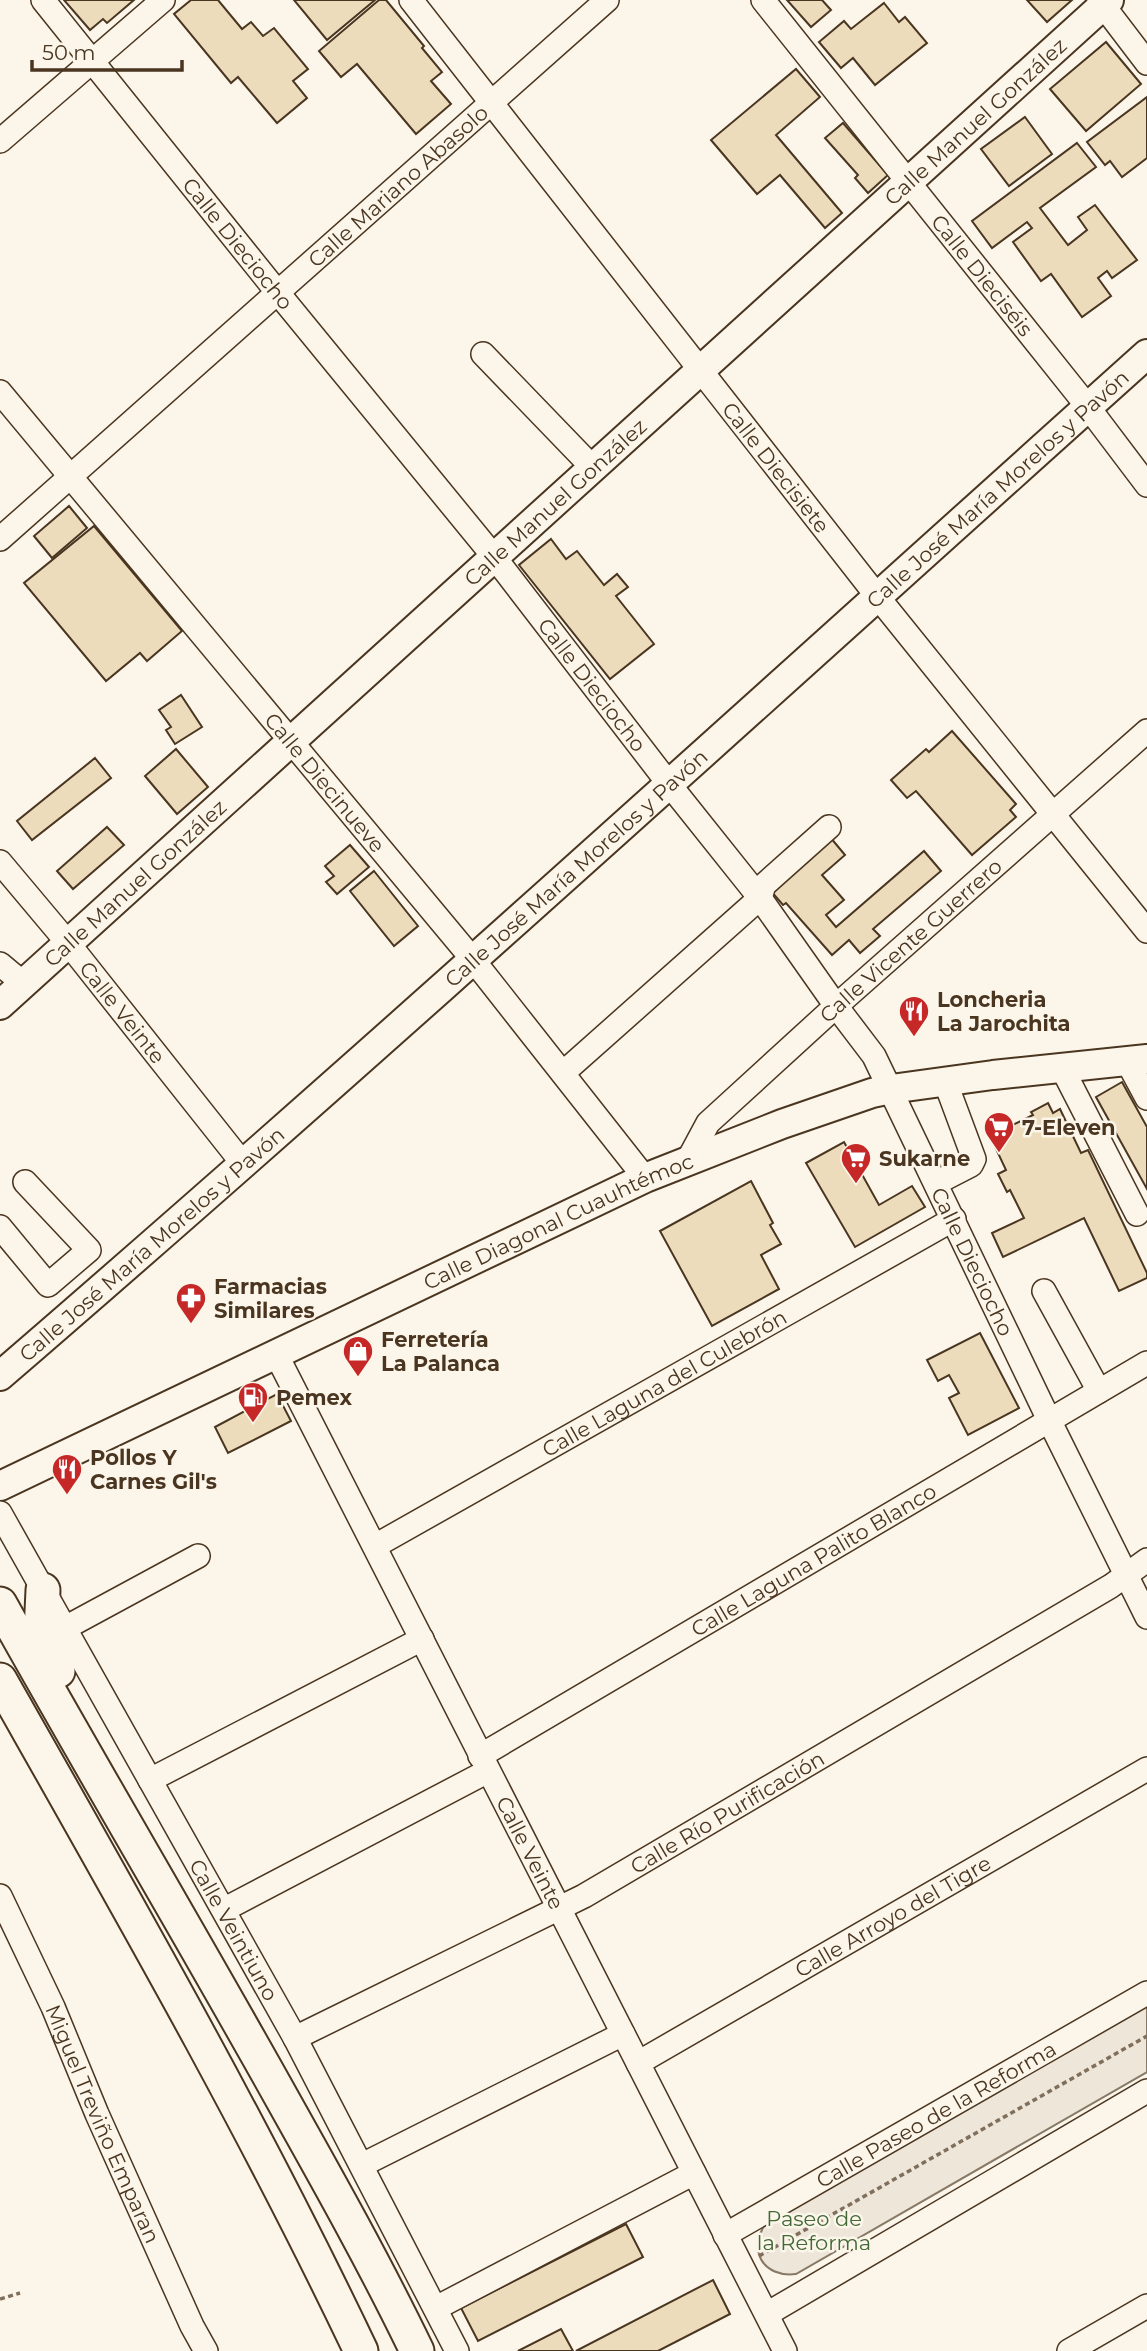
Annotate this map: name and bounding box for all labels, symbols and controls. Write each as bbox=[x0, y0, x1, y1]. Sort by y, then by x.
scale bar bbox=[32, 28, 182, 72]
street label: Calle Manuel González bbox=[879, 32, 1071, 210]
text: 50 m bbox=[42, 40, 96, 65]
street label: Calle Mariano Abasolo bbox=[303, 99, 493, 272]
street label: Calle Dieciocho bbox=[178, 172, 299, 314]
street label: Calle Dieciséis bbox=[927, 209, 1039, 341]
street label: Calle José María Morelos y Pavón bbox=[861, 364, 1134, 613]
street label: Calle Diecisiete bbox=[717, 397, 835, 538]
street label: Calle Manuel González bbox=[459, 413, 651, 591]
street label: Calle Dieciocho bbox=[533, 613, 652, 756]
street label: Calle Diecinueve bbox=[260, 707, 391, 857]
street label: Calle José María Morelos y Pavón bbox=[439, 744, 712, 992]
street label: Calle Manuel González bbox=[39, 794, 231, 972]
street label: Calle Vicente Guerrero bbox=[814, 853, 1007, 1027]
street label: Calle Veinte bbox=[75, 956, 171, 1068]
place label: Loncheria La Jarochita bbox=[937, 987, 1071, 1036]
restaurant icon: Loncheria La Jarochita bbox=[897, 994, 931, 1038]
supermarket icon: 7-Eleven bbox=[982, 1110, 1016, 1154]
place label: 7-Eleven bbox=[1022, 1115, 1116, 1140]
street label: Calle José María Morelos y Pavón bbox=[14, 1121, 289, 1367]
supermarket icon: Sukarne bbox=[839, 1141, 873, 1185]
place label: Sukarne bbox=[879, 1146, 970, 1171]
street label: Calle Diagonal Cuauhtémoc bbox=[419, 1148, 697, 1295]
street label: Calle Dieciocho bbox=[926, 1183, 1019, 1340]
place label: Farmacias Similares bbox=[214, 1274, 327, 1323]
pharmacy icon: Farmacias Similares bbox=[174, 1281, 208, 1325]
street label: Calle Laguna del Culebrón bbox=[537, 1304, 791, 1462]
place label: Ferretería La Palanca bbox=[381, 1327, 500, 1376]
shop icon: Ferretería La Palanca bbox=[341, 1334, 375, 1378]
fuel station icon: Pemex bbox=[236, 1380, 270, 1424]
place label: Pemex bbox=[276, 1385, 352, 1410]
place label: Pollos Y Carnes Gil's bbox=[90, 1445, 217, 1494]
restaurant icon: Pollos Y Carnes Gil's bbox=[50, 1452, 84, 1496]
street label: Calle Laguna Palito Blanco bbox=[686, 1478, 940, 1641]
street label: Calle Río Purificación bbox=[626, 1745, 829, 1879]
street label: Calle Veinte bbox=[491, 1792, 570, 1913]
street label: Calle Arroyo del Tigre bbox=[790, 1850, 995, 1982]
street label: Calle Veintiuno bbox=[184, 1855, 284, 2005]
street label: Miguel Treviño Emparan bbox=[41, 2001, 166, 2247]
street label: Calle Paseo de la Reforma bbox=[811, 2036, 1060, 2193]
park label: Paseo de la Reforma bbox=[757, 2206, 871, 2255]

